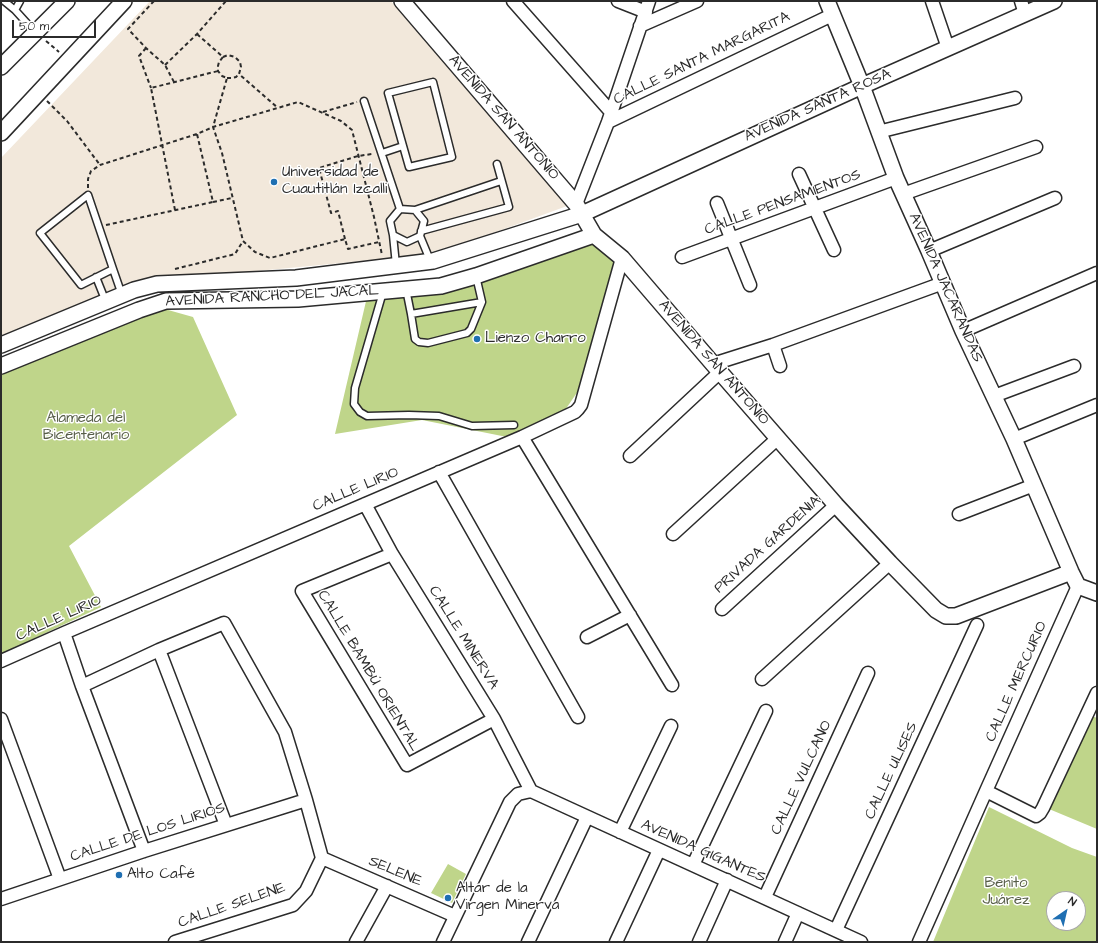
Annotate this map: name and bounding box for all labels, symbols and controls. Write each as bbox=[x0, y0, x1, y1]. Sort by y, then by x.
street label: CALLE SANTA MARGARITA bbox=[611, 8, 793, 110]
scale bar bbox=[14, 12, 98, 38]
text: 50 m bbox=[19, 18, 49, 35]
street label: AVENIDA SAN ANTONIO bbox=[444, 52, 562, 184]
street label: AVENIDA SANTA ROSA bbox=[742, 66, 894, 146]
place label: Universidad de Cuautitlán Izcalli bbox=[282, 164, 387, 199]
street label: CALLE PENSAMIENTOS bbox=[702, 166, 864, 240]
marker: Universidad de Cuautitlán Izcalli bbox=[269, 177, 279, 187]
street label: AVENIDA JACARANDAS bbox=[904, 211, 986, 365]
street label: AVENIDA RANCHO DEL JACAL bbox=[165, 282, 379, 312]
street label: AVENIDA SAN ANTONIO bbox=[654, 297, 772, 429]
place label: Lienzo Charro bbox=[485, 330, 586, 348]
marker: Lienzo Charro bbox=[472, 334, 482, 344]
park label: Alameda del Bicentenario bbox=[43, 410, 129, 445]
street label: CALLE LIRIO bbox=[310, 464, 402, 516]
street label: PRIVADA GARDENIA bbox=[711, 492, 825, 598]
street label: CALLE MINERVA bbox=[424, 583, 502, 693]
street label: CALLE BAMBÚ ORIENTAL bbox=[313, 587, 423, 755]
street label: CALLE LIRIO bbox=[14, 592, 104, 646]
street label: CALLE MERCURIO bbox=[982, 619, 1052, 745]
street label: CALLE VULCANO bbox=[768, 718, 836, 838]
street label: CALLE ULISES bbox=[862, 720, 922, 822]
street label: CALLE DE LOS LIRIOS bbox=[68, 799, 228, 867]
street label: AVENIDA GIGANTES bbox=[638, 816, 768, 888]
street label: SELENE bbox=[366, 853, 424, 891]
place label: Alto Café bbox=[127, 866, 195, 884]
marker: Alto Café bbox=[114, 870, 124, 880]
park label: Benito Juárez bbox=[982, 875, 1030, 910]
street label: CALLE SELENE bbox=[176, 879, 288, 933]
place label: Altar de la Virgen Minerva bbox=[456, 880, 559, 915]
north arrow bbox=[1046, 891, 1086, 931]
marker: Altar de la Virgen Minerva bbox=[443, 893, 453, 903]
text: N bbox=[1065, 893, 1079, 910]

